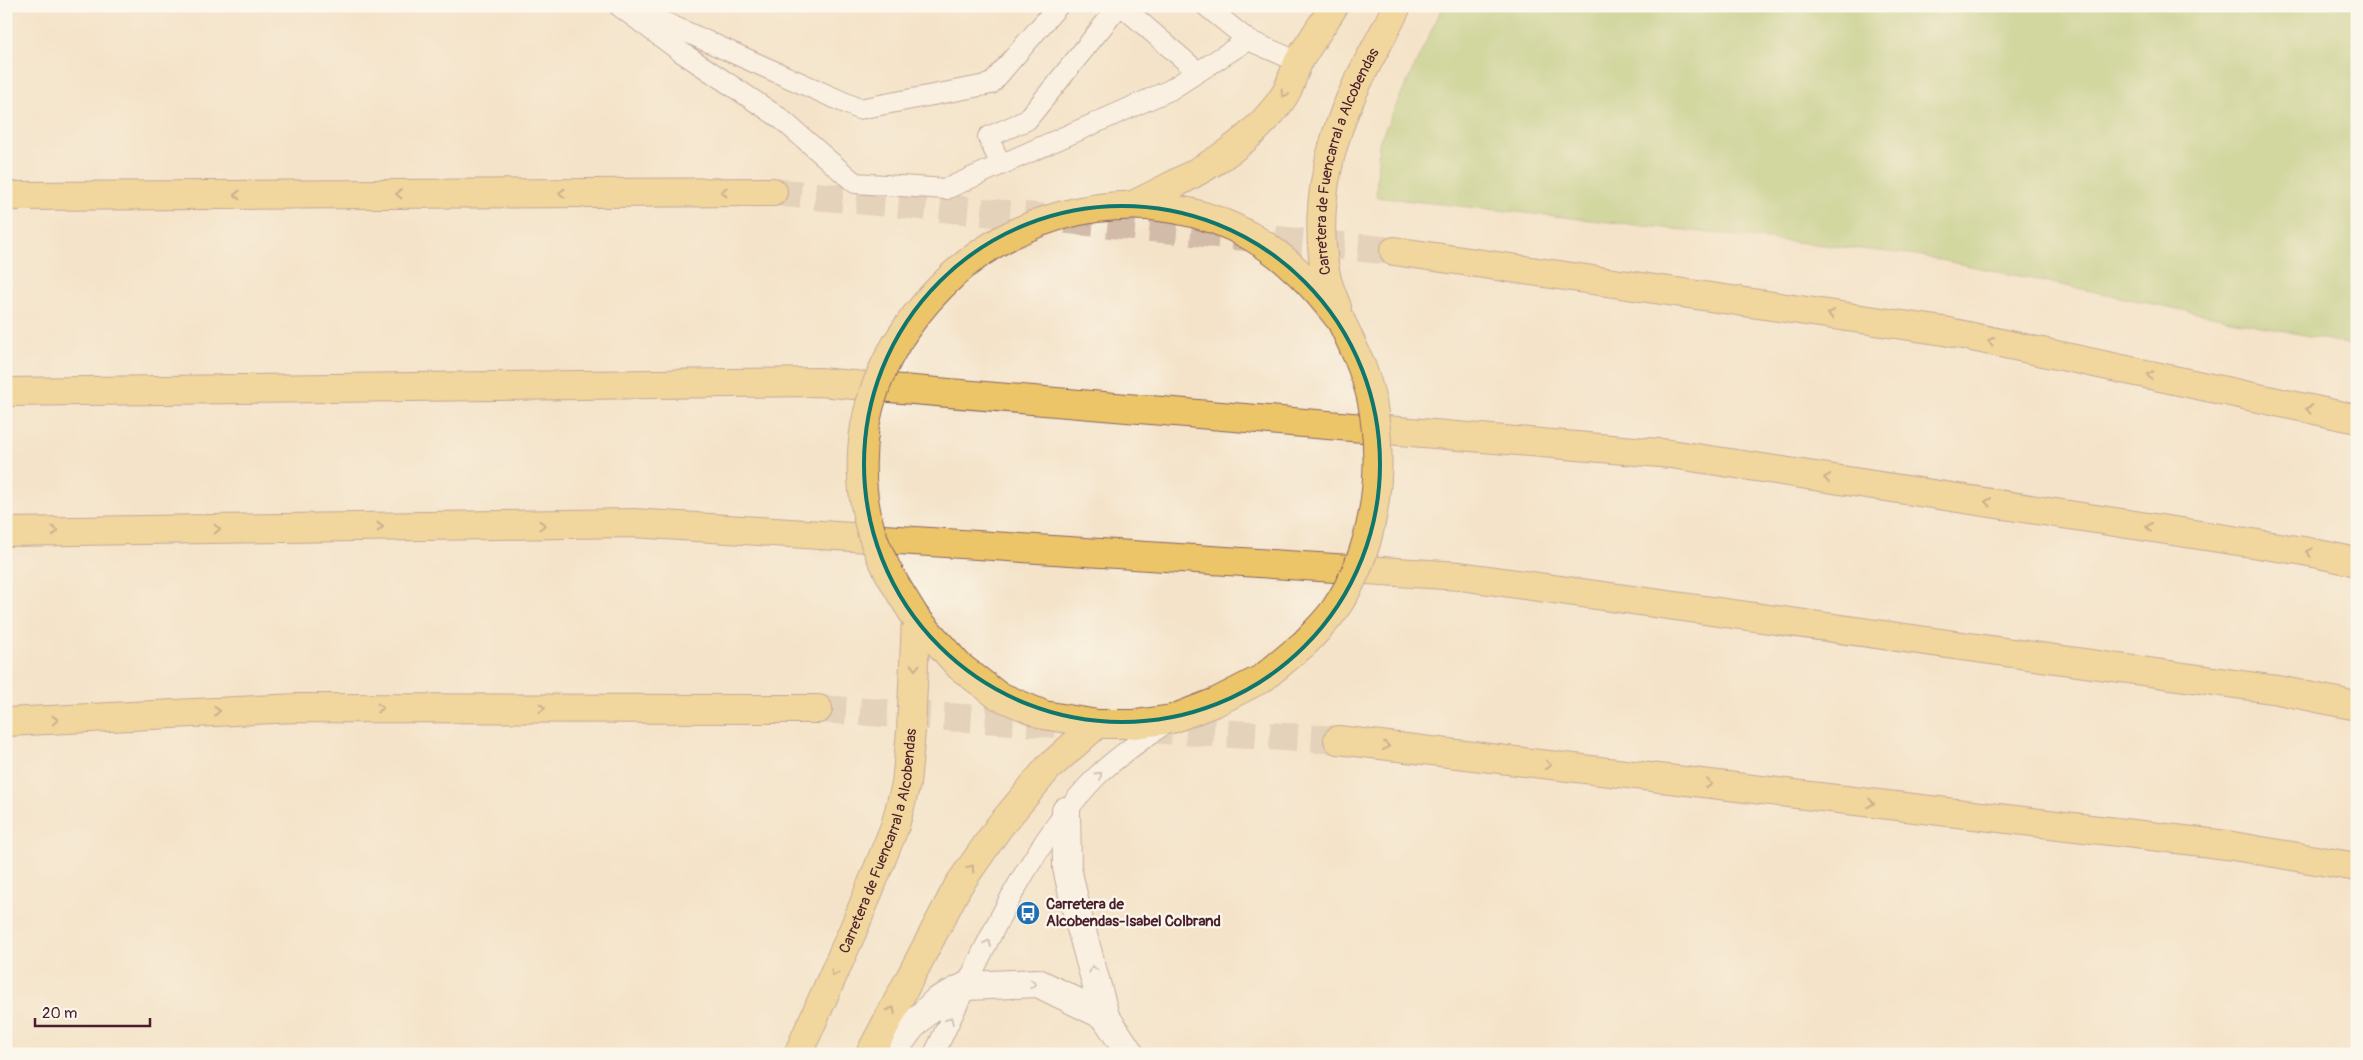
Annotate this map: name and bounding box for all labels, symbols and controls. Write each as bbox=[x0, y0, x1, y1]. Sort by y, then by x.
street label: Carretera de Fuencarral a Alcobendas bbox=[1312, 44, 1383, 277]
one-way arrow bbox=[1281, 89, 1291, 98]
one-way arrow bbox=[720, 187, 728, 197]
one-way arrow bbox=[557, 188, 565, 198]
one-way arrow bbox=[395, 189, 402, 199]
one-way arrow bbox=[232, 190, 240, 200]
one-way arrow bbox=[1827, 309, 1835, 320]
one-way arrow bbox=[1987, 336, 1996, 347]
one-way arrow bbox=[2146, 370, 2155, 381]
one-way arrow bbox=[2305, 404, 2314, 415]
one-way arrow bbox=[1823, 473, 1832, 483]
one-way arrow bbox=[1984, 498, 1992, 508]
one-way arrow bbox=[539, 520, 547, 530]
one-way arrow bbox=[376, 522, 384, 532]
one-way arrow bbox=[2144, 522, 2153, 532]
one-way arrow bbox=[214, 524, 222, 534]
one-way arrow bbox=[52, 526, 59, 536]
one-way arrow bbox=[2305, 547, 2314, 557]
one-way arrow bbox=[910, 664, 920, 671]
one-way arrow bbox=[376, 703, 384, 713]
one-way arrow bbox=[538, 703, 546, 713]
one-way arrow bbox=[214, 706, 222, 717]
one-way arrow bbox=[51, 714, 59, 725]
street label: Carretera de Fuencarral a Alcobendas bbox=[834, 727, 921, 956]
one-way arrow bbox=[1383, 740, 1391, 751]
one-way arrow bbox=[1544, 759, 1552, 770]
one-way arrow bbox=[1094, 772, 1103, 781]
one-way arrow bbox=[1706, 778, 1714, 789]
one-way arrow bbox=[1867, 797, 1875, 808]
one-way arrow bbox=[964, 864, 974, 873]
place label: Carretera de Alcobendas-Isabel Colbrand bbox=[1046, 895, 1221, 931]
bus stop icon: Carretera de Alcobendas-Isabel Colbrand bbox=[1015, 900, 1041, 926]
one-way arrow bbox=[982, 939, 992, 948]
one-way arrow bbox=[1088, 965, 1098, 973]
one-way arrow bbox=[830, 968, 841, 977]
one-way arrow bbox=[1029, 979, 1037, 990]
scale bar bbox=[35, 995, 150, 1027]
text: 20 m bbox=[42, 1004, 77, 1023]
one-way arrow bbox=[886, 1006, 896, 1015]
one-way arrow bbox=[944, 1016, 955, 1025]

